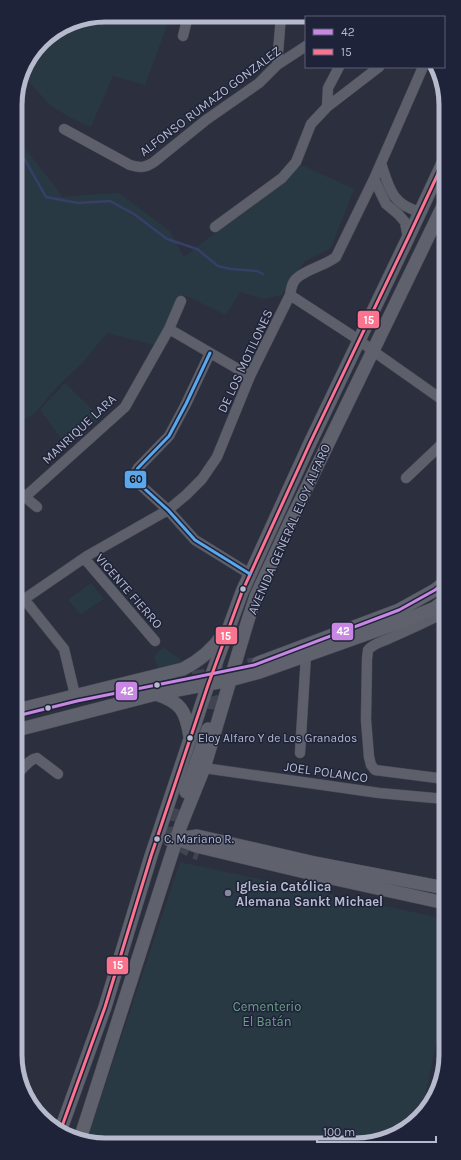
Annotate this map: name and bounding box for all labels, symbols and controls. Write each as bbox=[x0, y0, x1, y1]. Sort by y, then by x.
legend bbox=[305, 16, 445, 68]
text: 42 bbox=[341, 25, 355, 39]
street label: ALFONSO RUMAZO GONZALEZ bbox=[136, 43, 284, 159]
text: 15 bbox=[341, 45, 352, 59]
street label: DE LOS MOTILONES bbox=[214, 307, 276, 415]
line badge: 15 bbox=[357, 310, 380, 329]
text: 15 bbox=[364, 314, 374, 327]
street label: MANRIQUE LARA bbox=[39, 391, 119, 467]
street label: AVENIDA GENERAL ELOY ALFARO bbox=[245, 441, 333, 617]
line badge: 60 bbox=[124, 470, 147, 489]
text: 60 bbox=[129, 473, 143, 486]
street label: VICENTE FIERRO bbox=[92, 551, 166, 631]
unlabelled marker bbox=[238, 584, 248, 594]
line badge: 42 bbox=[331, 622, 354, 641]
text: 42 bbox=[336, 625, 350, 638]
line badge: 15 bbox=[215, 626, 238, 645]
text: 15 bbox=[221, 630, 231, 643]
unlabelled marker bbox=[152, 680, 162, 690]
line badge: 42 bbox=[115, 681, 138, 701]
text: 42 bbox=[120, 685, 134, 698]
unlabelled marker bbox=[43, 703, 53, 713]
place label: Eloy Alfaro Y de Los Granados bbox=[198, 731, 357, 745]
marker: Eloy Alfaro Y de Los Granados bbox=[185, 733, 195, 743]
street label: JOEL POLANCO bbox=[283, 759, 369, 785]
place label: C. Mariano R. bbox=[164, 832, 234, 846]
marker: C. Mariano R. bbox=[152, 834, 162, 844]
place label: Iglesia Católica Alemana Sankt Michael bbox=[236, 879, 383, 909]
marker: Iglesia Católica Alemana Sankt Michael bbox=[223, 888, 233, 898]
line badge: 15 bbox=[106, 956, 129, 975]
text: 15 bbox=[113, 959, 123, 972]
park label: Cementerio El Batán bbox=[233, 999, 301, 1029]
scale bar bbox=[317, 1118, 436, 1144]
text: 100 m bbox=[323, 1125, 355, 1139]

